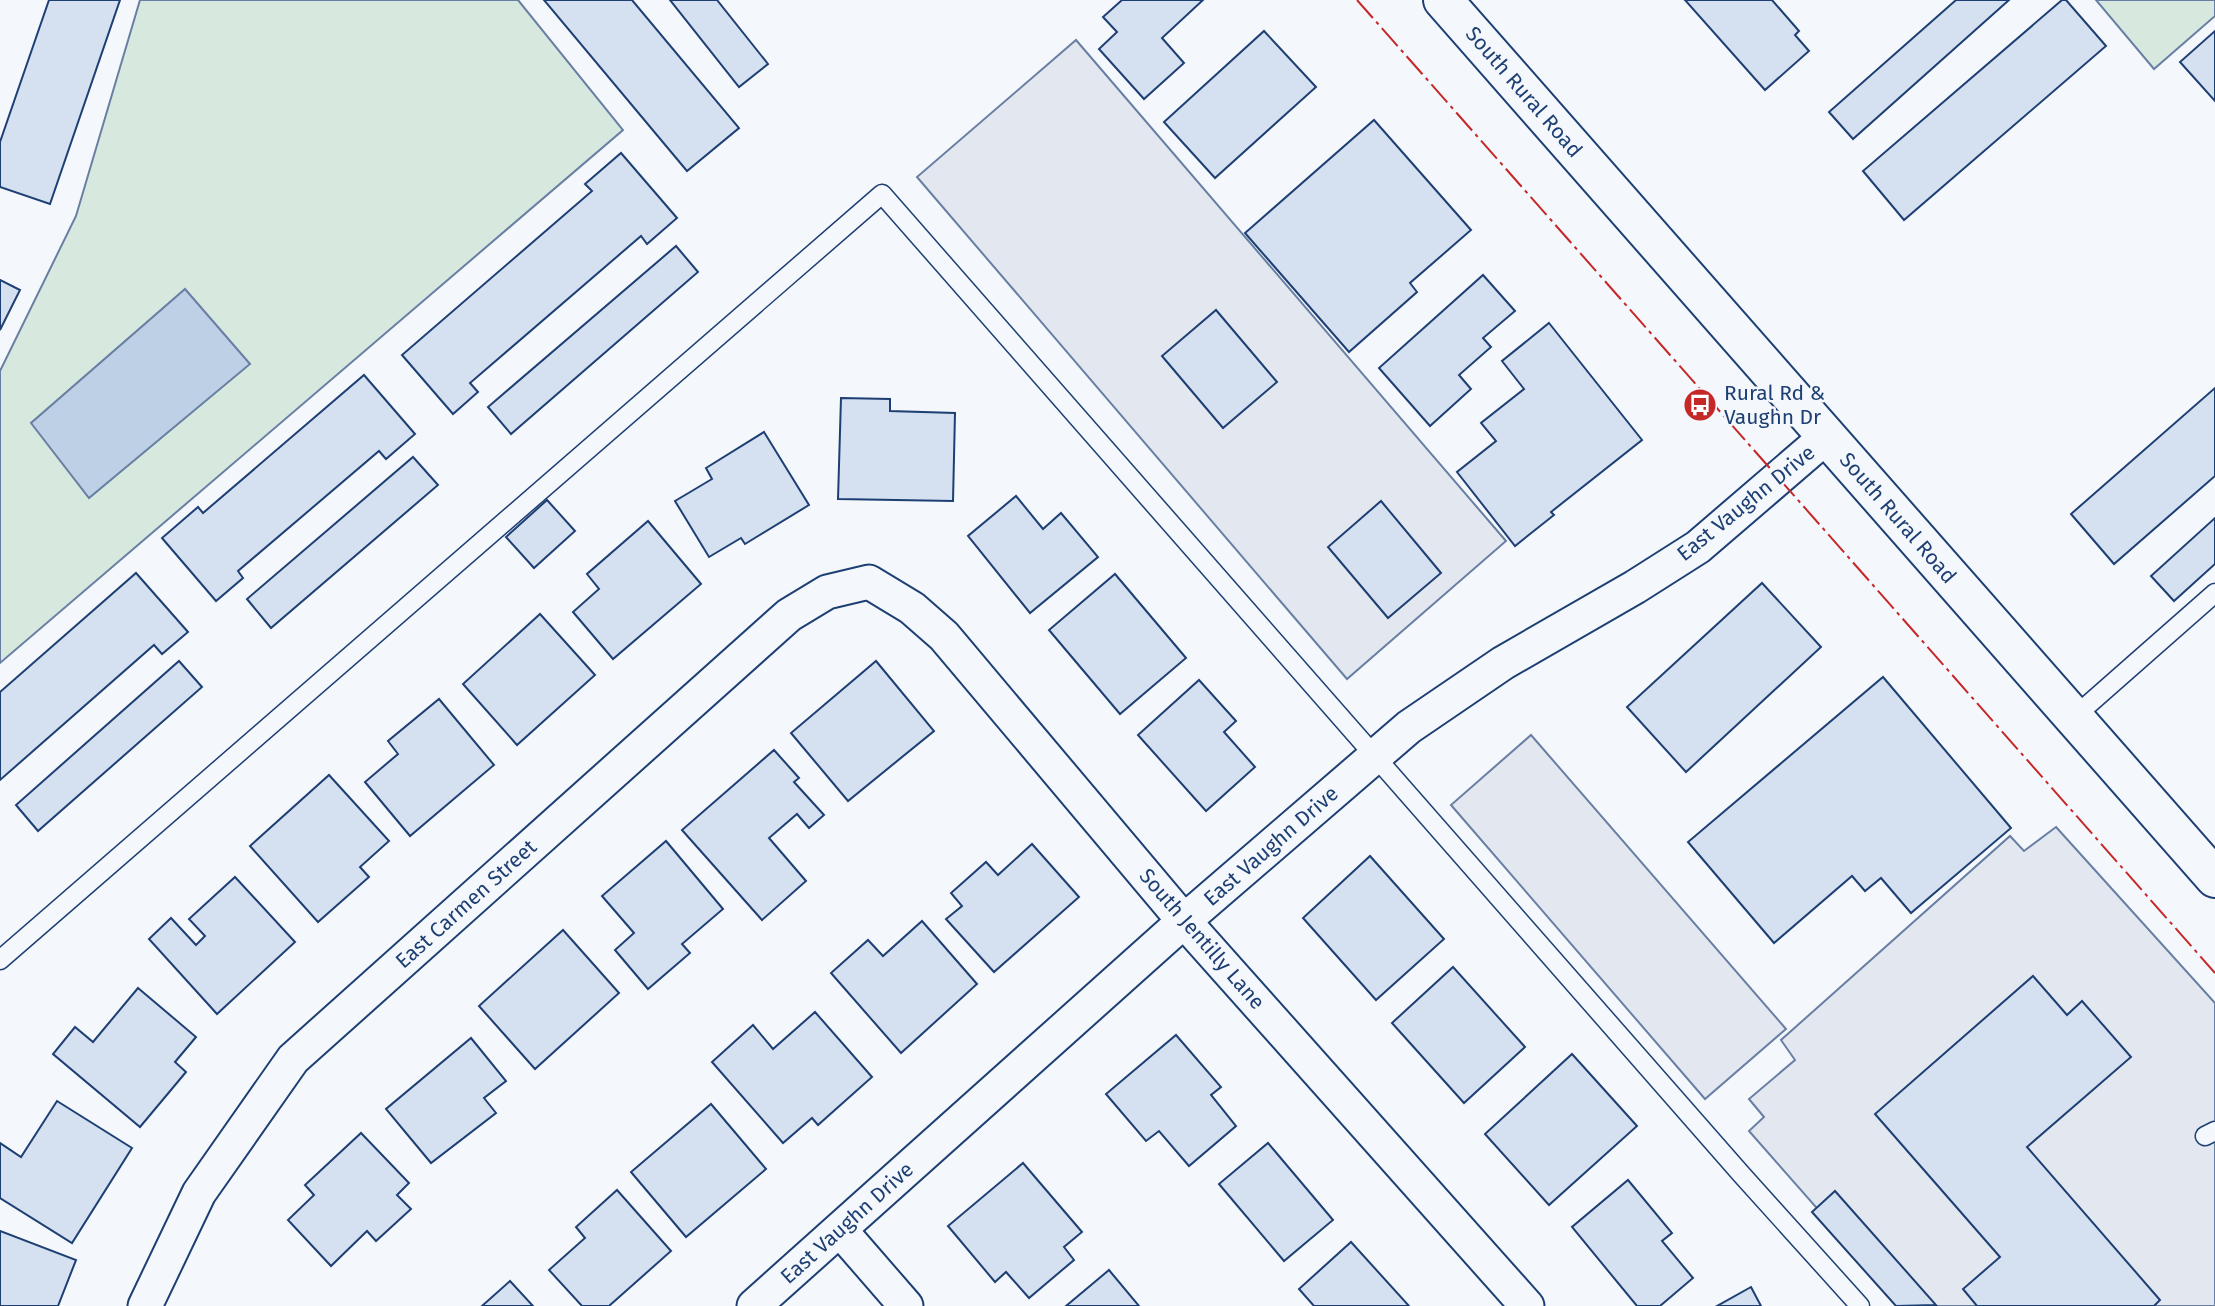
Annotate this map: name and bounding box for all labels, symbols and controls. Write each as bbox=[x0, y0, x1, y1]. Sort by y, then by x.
street label: South Rural Road bbox=[1460, 21, 1588, 163]
place label: Rural Rd & Vaughn Dr bbox=[1724, 380, 1825, 430]
bus stop icon: Rural Rd & Vaughn Dr bbox=[1681, 386, 1719, 424]
street label: East Vaughn Drive bbox=[1672, 439, 1820, 567]
street label: South Rural Road bbox=[1834, 447, 1962, 589]
street label: East Vaughn Drive bbox=[1198, 780, 1344, 912]
street label: East Carmen Street bbox=[390, 834, 542, 974]
street label: South Jentilly Lane bbox=[1134, 863, 1270, 1015]
street label: East Vaughn Drive bbox=[775, 1156, 919, 1290]

